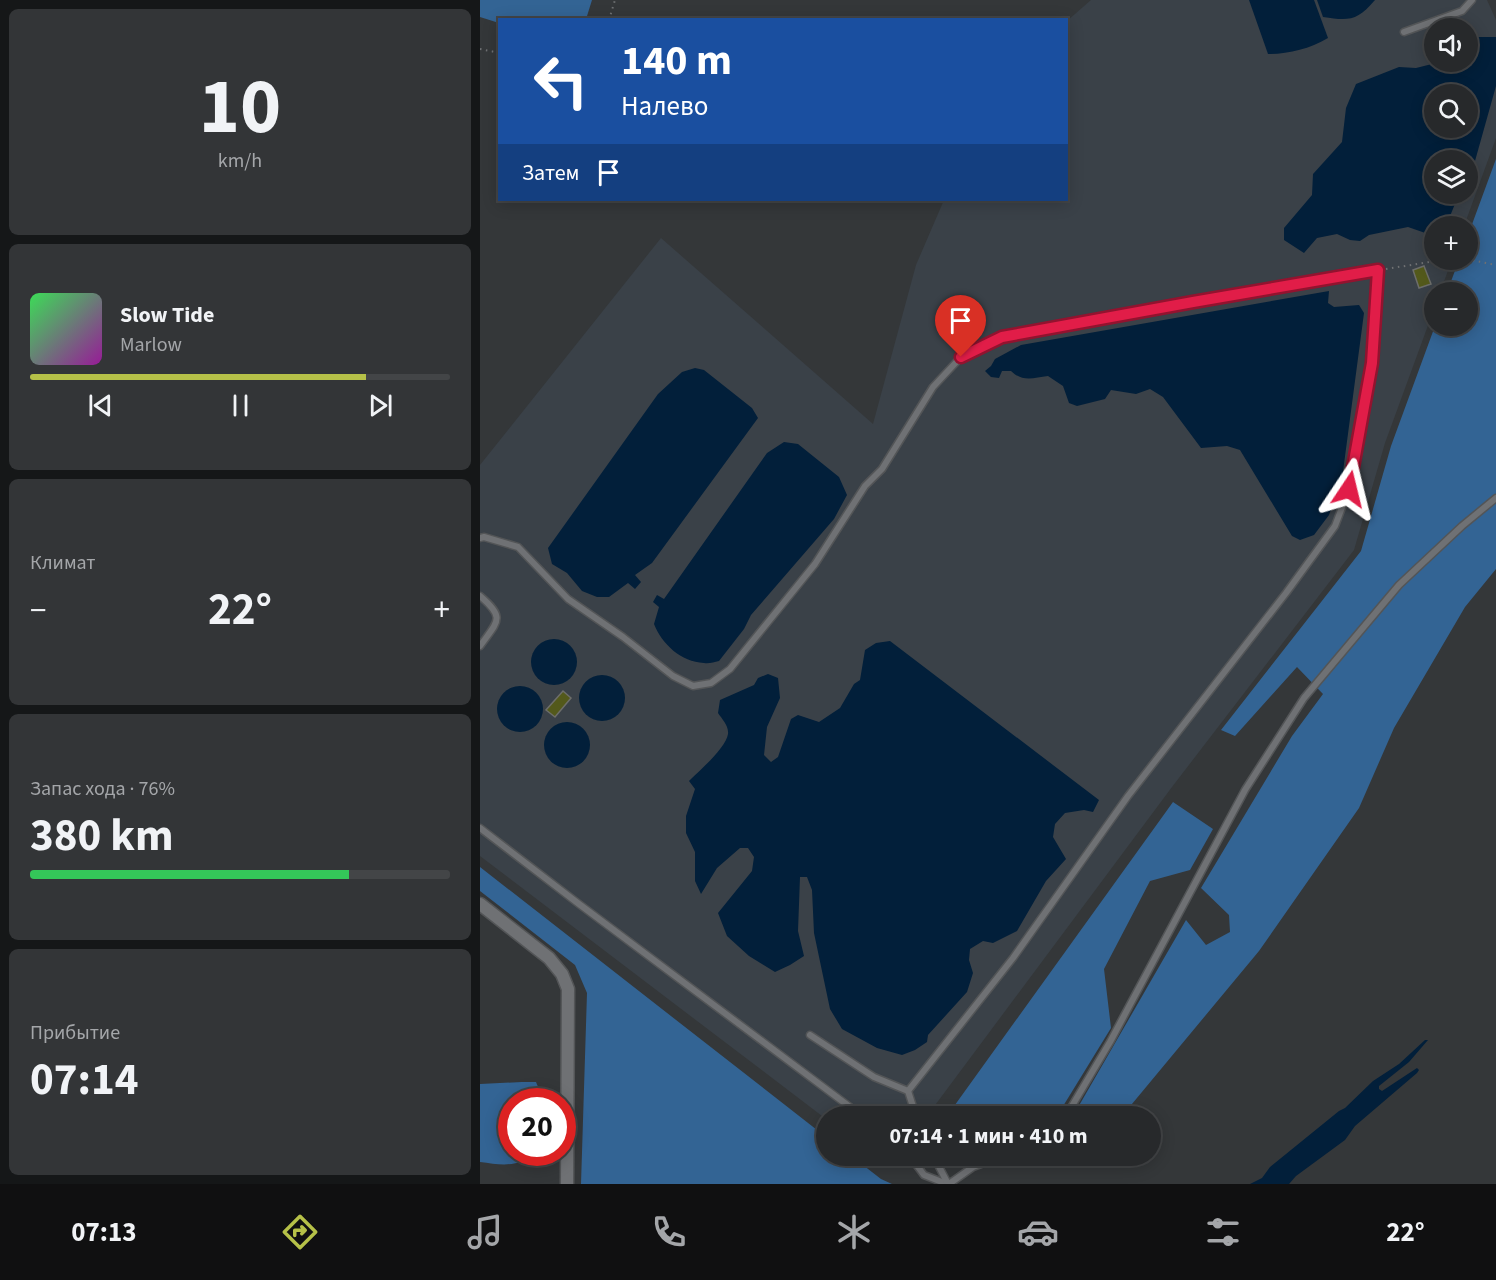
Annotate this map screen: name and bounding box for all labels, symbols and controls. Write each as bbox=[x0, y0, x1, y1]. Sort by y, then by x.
map controls bbox=[1424, 18, 1478, 336]
button: sound bbox=[1424, 18, 1478, 72]
text: 140 m bbox=[621, 31, 732, 91]
icon: left bbox=[522, 42, 600, 120]
text: 10 bbox=[199, 52, 281, 163]
button: search bbox=[1424, 84, 1478, 138]
text: Налево bbox=[621, 87, 708, 126]
text: km/h bbox=[218, 147, 262, 175]
button: layers bbox=[1424, 150, 1478, 204]
icon: arrive bbox=[592, 156, 625, 189]
text: Затем bbox=[522, 157, 580, 189]
button: + bbox=[1424, 216, 1478, 270]
button: − bbox=[1424, 282, 1478, 336]
pin bbox=[935, 295, 986, 357]
text: Slow Tide bbox=[120, 299, 214, 331]
icon: arrive bbox=[944, 304, 977, 337]
text: Marlow bbox=[120, 331, 182, 359]
icon: previous bbox=[84, 389, 117, 422]
icon: pause bbox=[224, 389, 257, 422]
icon: next bbox=[364, 389, 397, 422]
position arrow bbox=[1317, 457, 1381, 521]
text: Климат bbox=[30, 549, 96, 577]
text: 22° bbox=[208, 578, 272, 642]
text: − bbox=[30, 587, 46, 634]
text: + bbox=[434, 587, 450, 634]
text: Запас хода · 76% bbox=[30, 775, 175, 803]
text: 380 km bbox=[30, 804, 174, 868]
text: Прибытие bbox=[30, 1019, 120, 1047]
text: 07:14 bbox=[30, 1048, 139, 1112]
speed limit sign: 20 bbox=[498, 1088, 576, 1166]
text: 07:14 · 1 мин · 410 m bbox=[889, 1120, 1088, 1152]
icon: directions bbox=[279, 1211, 321, 1253]
icon: music bbox=[464, 1211, 506, 1253]
icon: phone bbox=[648, 1211, 690, 1253]
icon: climate bbox=[833, 1211, 875, 1253]
icon: car bbox=[1017, 1211, 1059, 1253]
icon: filters bbox=[1202, 1211, 1244, 1253]
text: 07:13 bbox=[71, 1213, 136, 1252]
text: 22° bbox=[1386, 1213, 1425, 1252]

